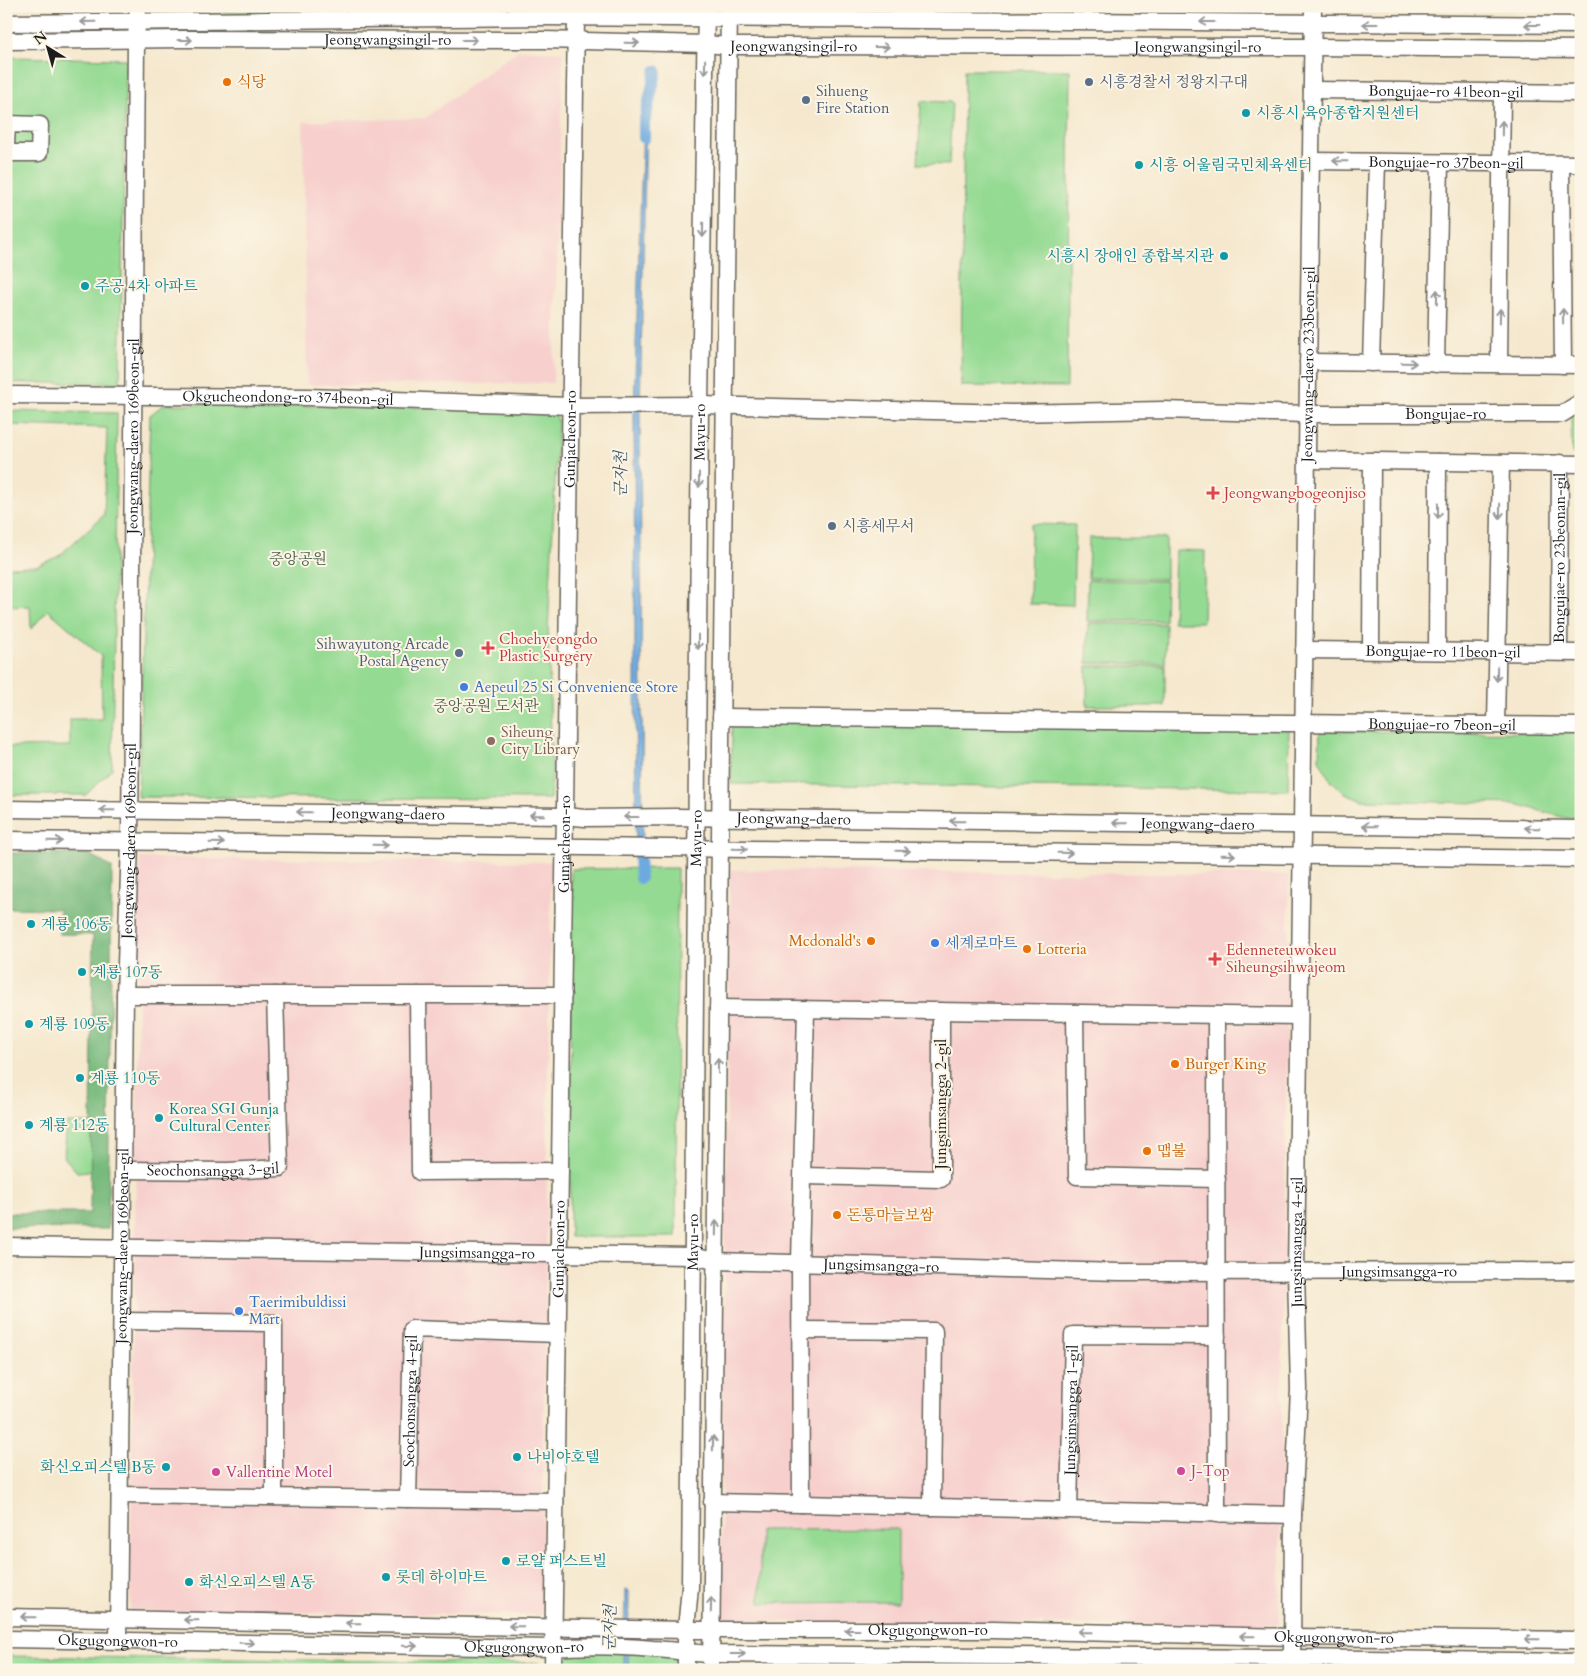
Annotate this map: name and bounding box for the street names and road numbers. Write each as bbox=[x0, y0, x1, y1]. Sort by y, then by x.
street label: Jeongwangsingil-ro bbox=[322, 29, 451, 50]
street label: Jeongwangsingil-ro bbox=[728, 36, 857, 56]
street label: Jeongwangsingil-ro bbox=[1132, 37, 1261, 57]
street label: Bongujae-ro 41beon-gil bbox=[1368, 81, 1524, 102]
street label: Bongujae-ro 37beon-gil bbox=[1368, 152, 1524, 173]
street label: Jeongwang-daero 233beon-gil bbox=[1297, 266, 1320, 464]
street label: Jeongwang-daero 169beon-gil bbox=[122, 338, 144, 536]
street label: Okgucheondong-ro 374beon-gil bbox=[182, 386, 394, 410]
street label: Gunjacheon-ro bbox=[559, 390, 581, 488]
street label: Mayu-ro bbox=[690, 404, 710, 461]
street label: Bongujae-ro bbox=[1405, 404, 1486, 424]
street label: Bongujae-ro 23beonan-gil bbox=[1549, 473, 1570, 643]
street label: Bongujae-ro 11beon-gil bbox=[1365, 641, 1521, 662]
street label: Bongujae-ro 7beon-gil bbox=[1368, 714, 1516, 735]
street label: Jeongwang-daero 169beon-gil bbox=[117, 743, 141, 941]
street label: Gunjacheon-ro bbox=[554, 795, 575, 893]
street label: Jeongwang-daero bbox=[329, 803, 445, 824]
street label: Jeongwang-daero bbox=[735, 808, 851, 829]
street label: Mayu-ro bbox=[686, 810, 707, 867]
street label: Jeongwang-daero bbox=[1139, 813, 1255, 835]
street label: Jungsimsangga 2-gil bbox=[931, 1039, 951, 1171]
street label: Jeongwang-daero 169beon-gil bbox=[111, 1148, 133, 1346]
street label: Seochonsangga 3-gil bbox=[147, 1158, 280, 1181]
street label: Jungsimsangga 4-gil bbox=[1286, 1177, 1307, 1310]
street label: Gunjacheon-ro bbox=[548, 1200, 570, 1298]
street label: Mayu-ro bbox=[683, 1214, 703, 1271]
street label: Jungsimsangga-ro bbox=[417, 1242, 535, 1264]
street label: Jungsimsangga-ro bbox=[821, 1254, 940, 1277]
street label: Jungsimsangga-ro bbox=[1339, 1261, 1457, 1282]
street label: Seochonsangga 4-gil bbox=[399, 1334, 422, 1467]
street label: Jungsimsangga 1-gil bbox=[1060, 1344, 1083, 1477]
street label: Okgugongwon-ro bbox=[868, 1620, 988, 1640]
street label: Okgugongwon-ro bbox=[1274, 1627, 1394, 1648]
street label: Okgugongwon-ro bbox=[58, 1630, 178, 1652]
street label: Okgugongwon-ro bbox=[464, 1636, 584, 1658]

